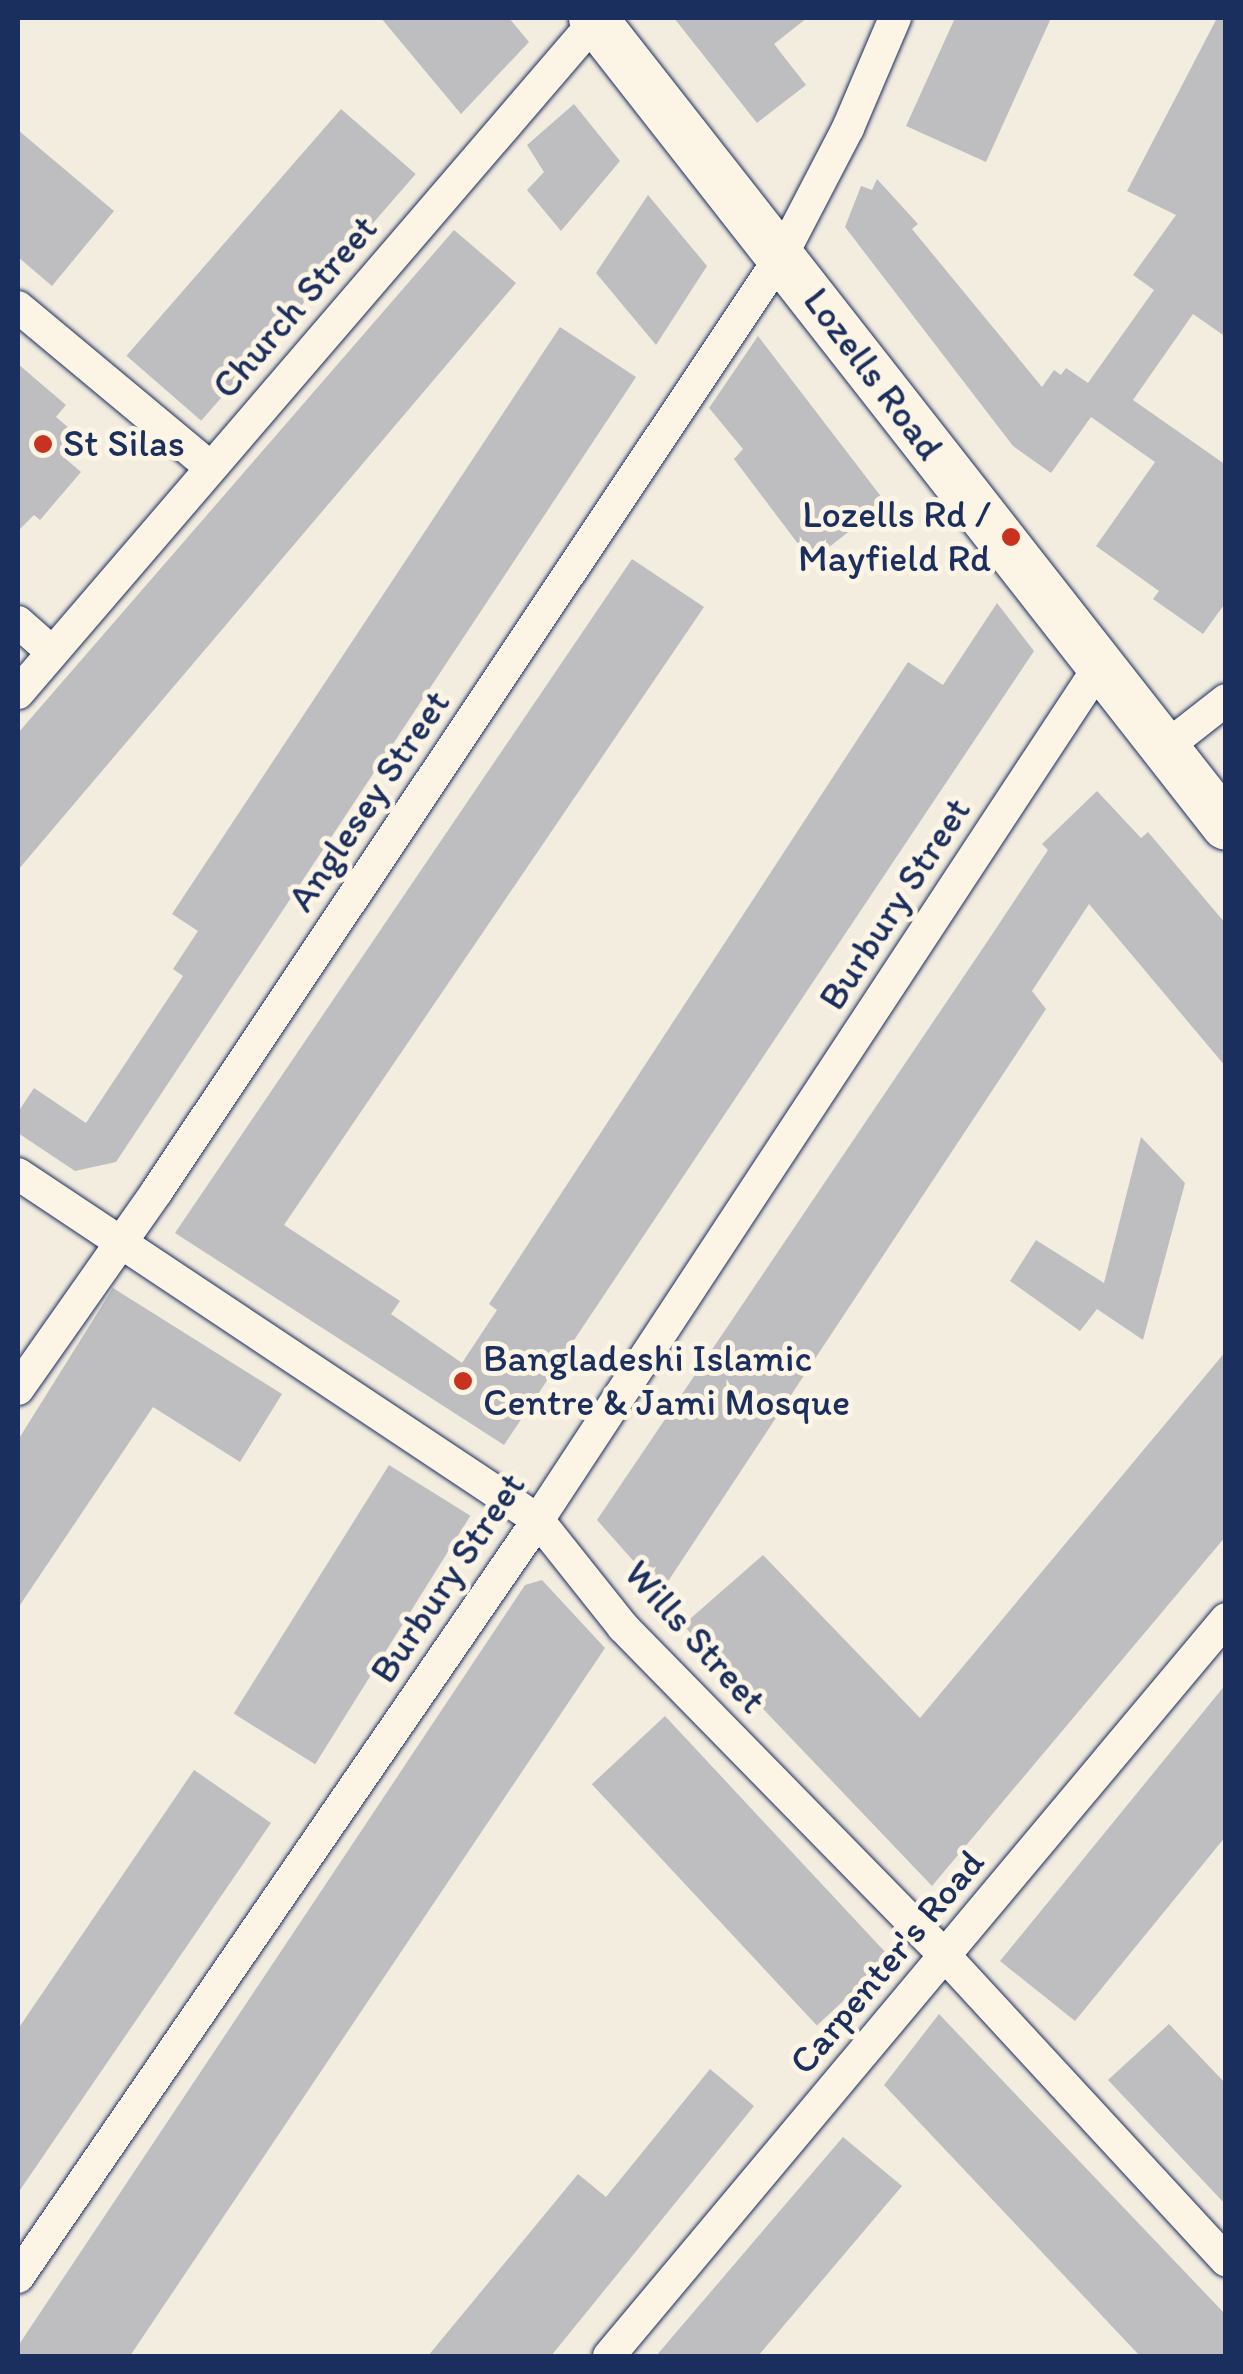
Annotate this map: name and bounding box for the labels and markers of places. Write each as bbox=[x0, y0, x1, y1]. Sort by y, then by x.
place label: St Silas bbox=[63, 421, 185, 467]
marker: St Silas bbox=[32, 433, 54, 455]
place label: Lozells Rd / Mayfield Rd bbox=[798, 492, 991, 582]
marker: Lozells Rd / Mayfield Rd bbox=[1000, 526, 1022, 548]
place label: Bangladeshi Islamic Centre & Jami Mosque bbox=[483, 1336, 849, 1426]
marker: Bangladeshi Islamic Centre & Jami Mosque bbox=[452, 1370, 474, 1392]

